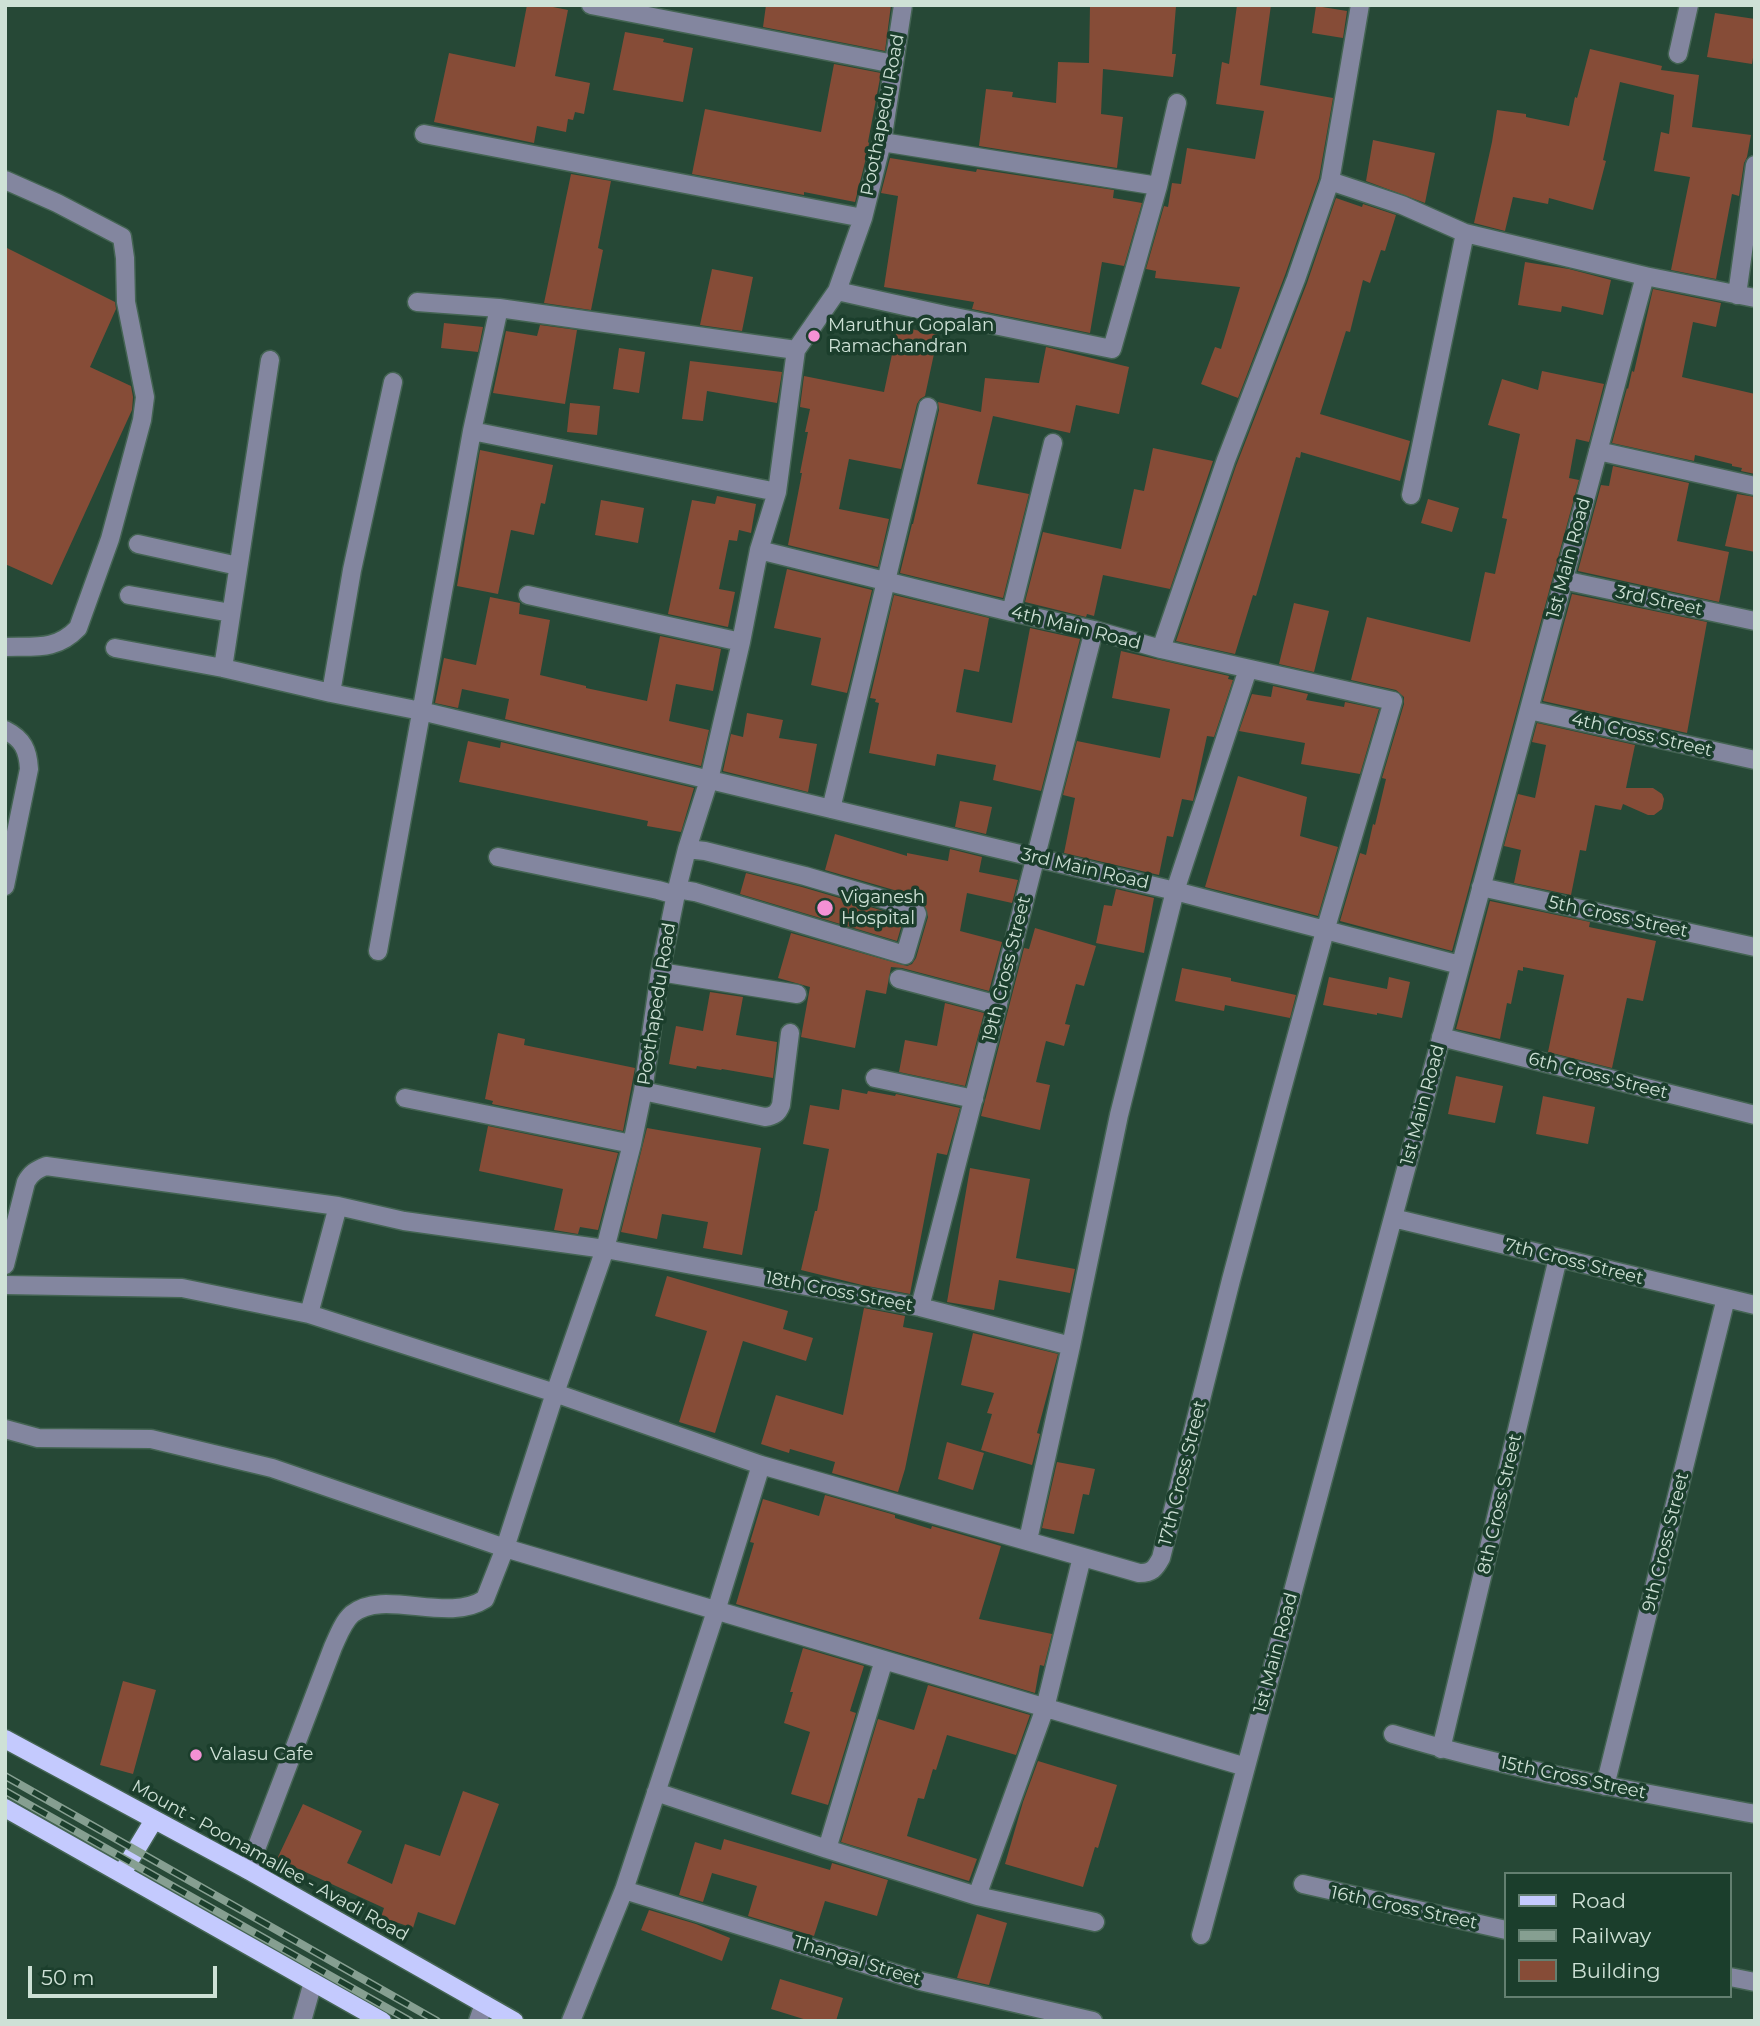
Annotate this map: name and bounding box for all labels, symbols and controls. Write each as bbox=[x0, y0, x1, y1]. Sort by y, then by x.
street label: Poothapedu Road bbox=[857, 32, 909, 198]
place label: Maruthur Gopalan Ramachandran bbox=[828, 315, 994, 358]
marker: Maruthur Gopalan Ramachandran bbox=[806, 328, 822, 344]
street label: 1st Main Road bbox=[1543, 495, 1595, 621]
street label: 3rd Street bbox=[1613, 581, 1705, 621]
street label: 4th Main Road bbox=[1009, 601, 1143, 655]
street label: 4th Cross Street bbox=[1569, 708, 1715, 762]
street label: 3rd Main Road bbox=[1019, 844, 1151, 894]
place label: Viganesh Hospital bbox=[841, 887, 925, 930]
street label: 5th Cross Street bbox=[1546, 892, 1690, 942]
street label: 19th Cross Street bbox=[978, 894, 1036, 1044]
marker: Viganesh Hospital bbox=[815, 898, 835, 918]
street label: Poothapedu Road bbox=[633, 921, 681, 1087]
street label: 1st Main Road bbox=[1397, 1042, 1449, 1168]
street label: 6th Cross Street bbox=[1526, 1048, 1670, 1104]
street label: 7th Cross Street bbox=[1502, 1234, 1646, 1290]
street label: 18th Cross Street bbox=[763, 1267, 915, 1317]
street label: 17th Cross Street bbox=[1155, 1398, 1211, 1548]
street label: 8th Cross Street bbox=[1473, 1432, 1527, 1576]
street label: 9th Cross Street bbox=[1638, 1470, 1694, 1614]
street label: 1st Main Road bbox=[1250, 1590, 1302, 1716]
place label: Valasu Cafe bbox=[210, 1744, 313, 1766]
marker: Valasu Cafe bbox=[188, 1747, 204, 1763]
street label: 15th Cross Street bbox=[1498, 1752, 1648, 1804]
street label: Mount - Poonamallee - Avadi Road bbox=[128, 1776, 412, 1946]
legend bbox=[1504, 1872, 1732, 1998]
street label: 16th Cross Street bbox=[1329, 1882, 1479, 1934]
text: Road bbox=[1571, 1888, 1626, 1913]
text: Railway bbox=[1571, 1923, 1651, 1948]
street label: Thangal Street bbox=[791, 1931, 923, 1991]
scale bar bbox=[32, 1952, 220, 1996]
text: Building bbox=[1571, 1958, 1661, 1983]
text: 50 m bbox=[41, 1965, 95, 1990]

